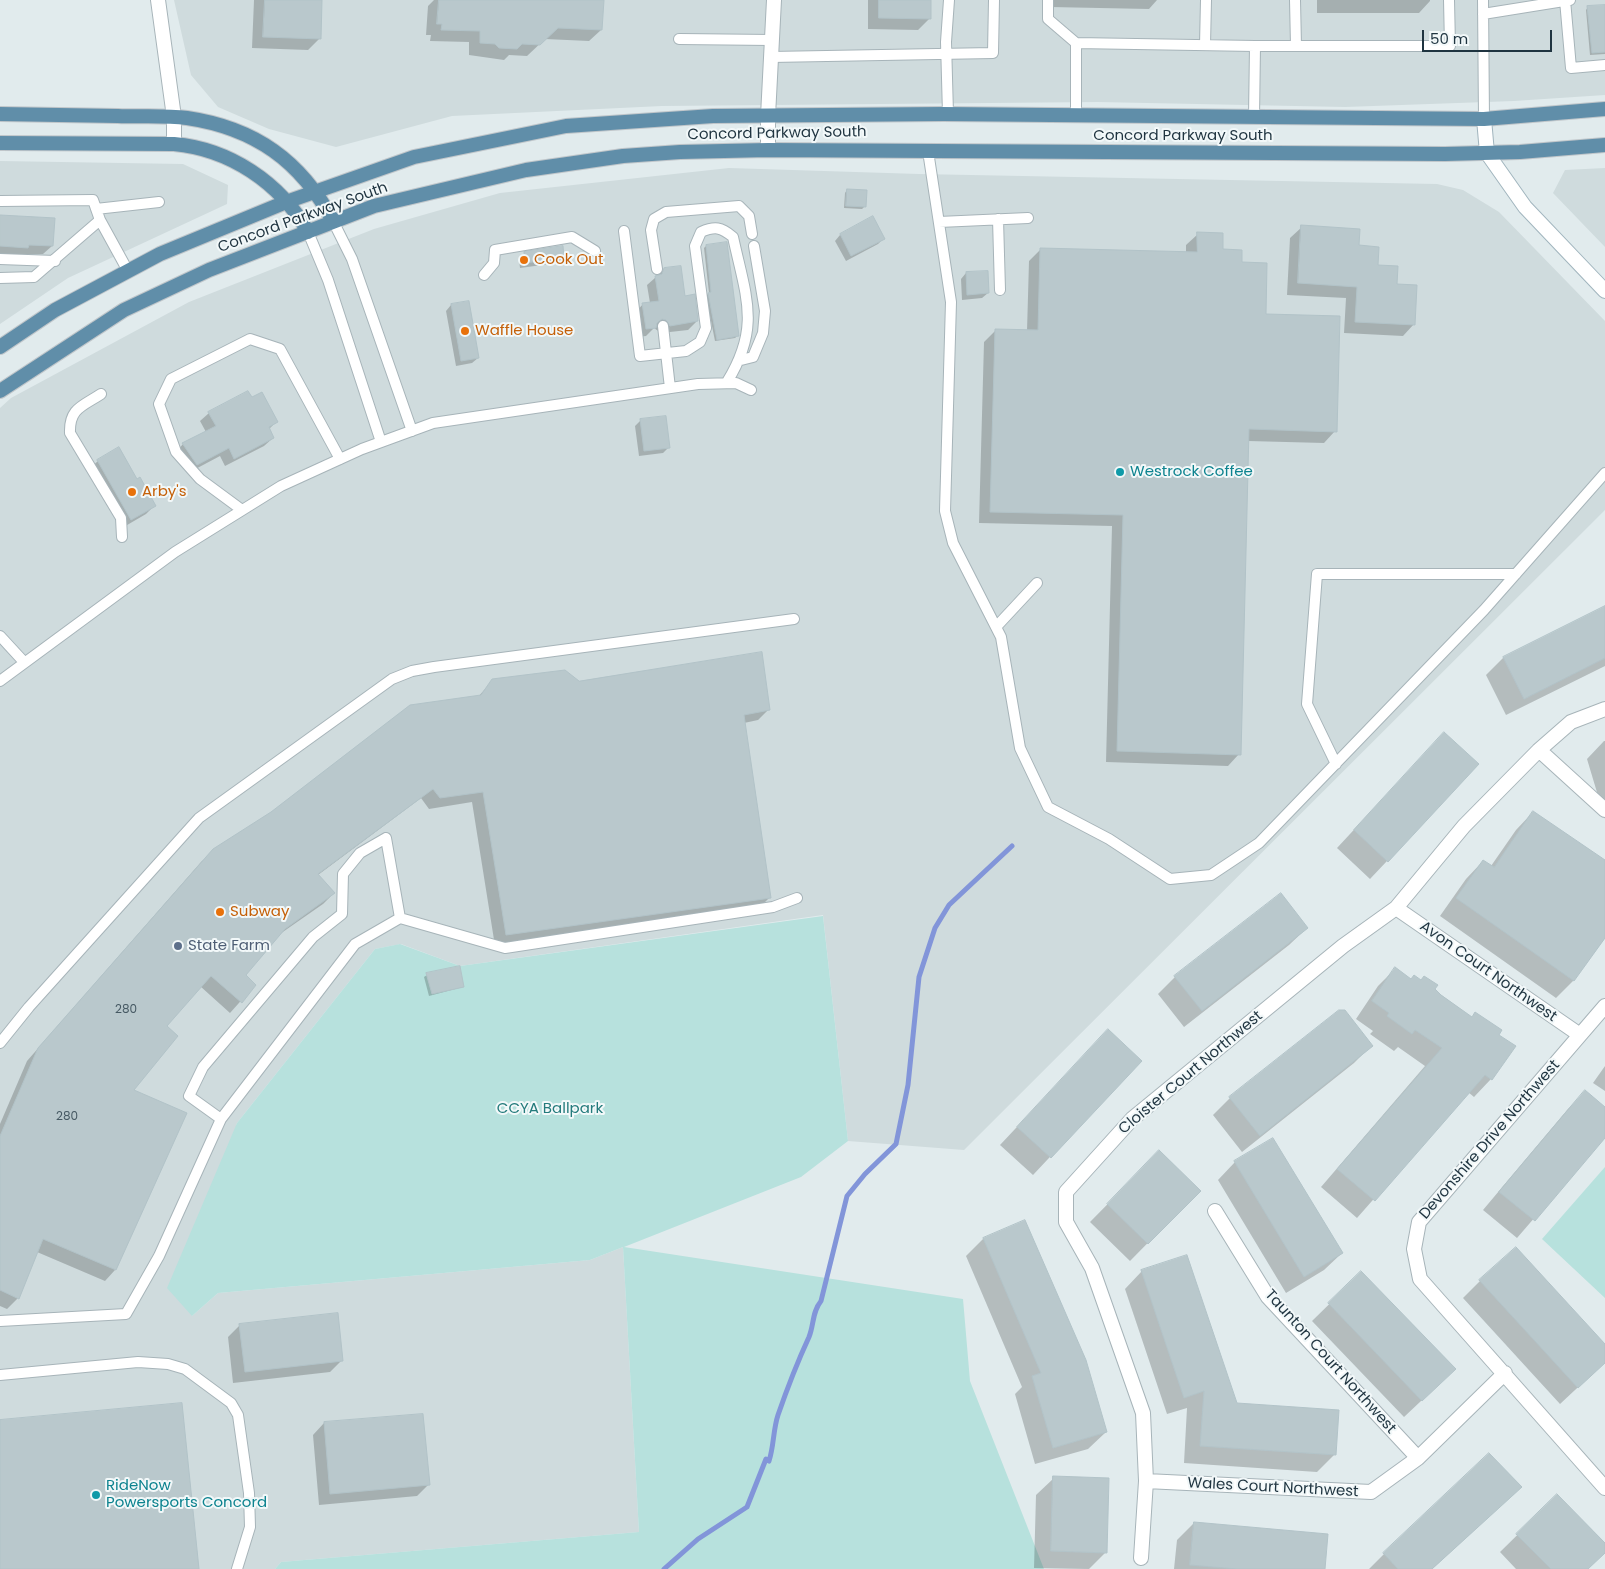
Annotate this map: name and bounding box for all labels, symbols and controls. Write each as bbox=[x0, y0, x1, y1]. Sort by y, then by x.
scale bar bbox=[1425, 20, 1555, 52]
text: 50 m bbox=[1430, 28, 1468, 49]
street label: Concord Parkway South bbox=[687, 123, 867, 145]
street label: Concord Parkway South bbox=[1093, 127, 1273, 145]
street label: Concord Parkway South bbox=[216, 179, 390, 257]
place label: Cook Out bbox=[534, 251, 603, 269]
marker: Cook Out bbox=[518, 254, 530, 266]
place label: Waffle House bbox=[475, 322, 573, 340]
marker: Waffle House bbox=[459, 325, 471, 337]
place label: Westrock Coffee bbox=[1130, 463, 1253, 481]
marker: Westrock Coffee bbox=[1114, 466, 1126, 478]
place label: Arby's bbox=[142, 483, 187, 501]
marker: Arby's bbox=[126, 486, 138, 498]
place label: Subway bbox=[230, 903, 289, 921]
marker: Subway bbox=[214, 906, 226, 918]
street label: Avon Court Northwest bbox=[1416, 918, 1560, 1026]
place label: State Farm bbox=[188, 937, 270, 955]
marker: State Farm bbox=[172, 940, 184, 952]
house number: 280 bbox=[115, 1003, 137, 1017]
street label: Cloister Court Northwest bbox=[1115, 1008, 1267, 1138]
street label: Devonshire Drive Northwest bbox=[1416, 1057, 1564, 1223]
park label: CCYA Ballpark bbox=[497, 1100, 603, 1118]
house number: 280 bbox=[56, 1110, 78, 1124]
street label: Taunton Court Northwest bbox=[1261, 1286, 1399, 1438]
street label: Wales Court Northwest bbox=[1187, 1475, 1359, 1501]
place label: RideNow Powersports Concord bbox=[106, 1477, 267, 1512]
marker: RideNow Powersports Concord bbox=[90, 1489, 102, 1501]

